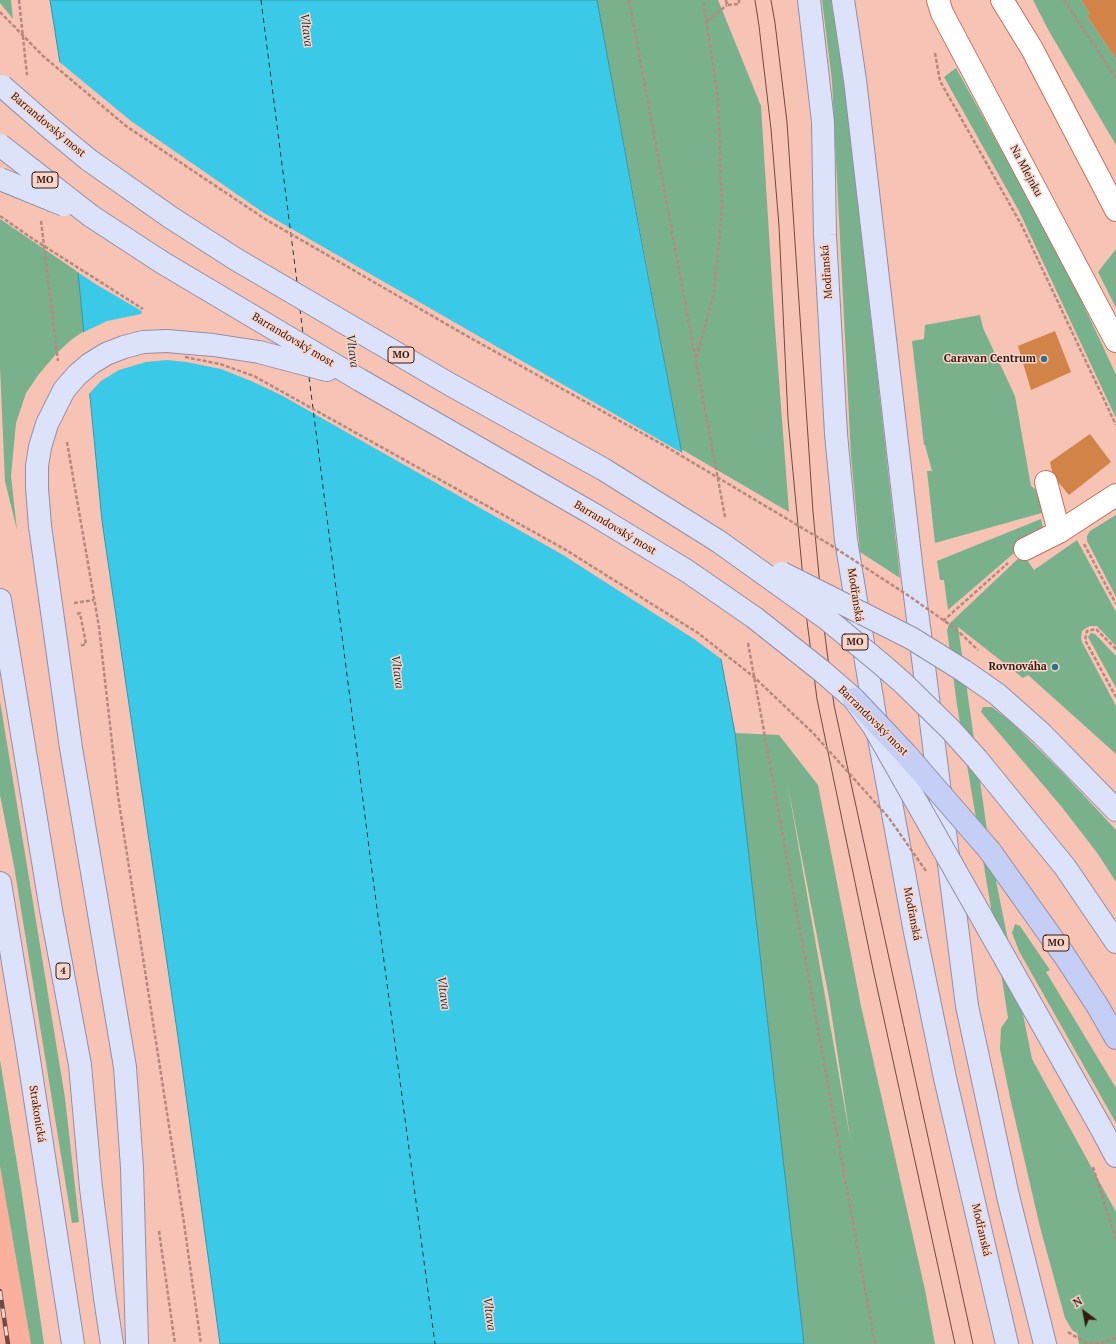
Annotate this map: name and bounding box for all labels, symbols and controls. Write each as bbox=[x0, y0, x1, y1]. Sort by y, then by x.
water label: Vltava bbox=[297, 12, 315, 48]
street label: Barrandovský most bbox=[8, 90, 88, 160]
street label: Na Mlejnku bbox=[1007, 143, 1045, 199]
road number: MO bbox=[32, 172, 58, 188]
street label: Modřanská bbox=[819, 245, 835, 299]
street label: Barrandovský most bbox=[250, 310, 336, 370]
water label: Vltava bbox=[343, 333, 361, 369]
road number: MO bbox=[388, 347, 414, 363]
place label: Caravan Centrum bbox=[944, 352, 1036, 366]
marker: Caravan Centrum bbox=[1039, 354, 1049, 364]
street label: Barrandovský most bbox=[572, 498, 658, 558]
street label: Modřanská bbox=[844, 567, 866, 623]
road number: MO bbox=[842, 634, 868, 650]
water label: Vltava bbox=[388, 654, 406, 690]
place label: Rovnováha bbox=[989, 660, 1047, 674]
marker: Rovnováha bbox=[1050, 662, 1060, 672]
street label: Barrandovský most bbox=[835, 683, 911, 759]
street label: Modřanská bbox=[900, 886, 924, 942]
road number: MO bbox=[1043, 935, 1069, 951]
road number: 4 bbox=[56, 963, 70, 979]
water label: Vltava bbox=[434, 975, 452, 1011]
street label: Strakonická bbox=[26, 1085, 48, 1143]
street label: Modřanská bbox=[968, 1202, 994, 1258]
north arrow bbox=[1064, 1292, 1104, 1332]
text: N bbox=[1070, 1294, 1085, 1310]
water label: Vltava bbox=[480, 1296, 498, 1332]

